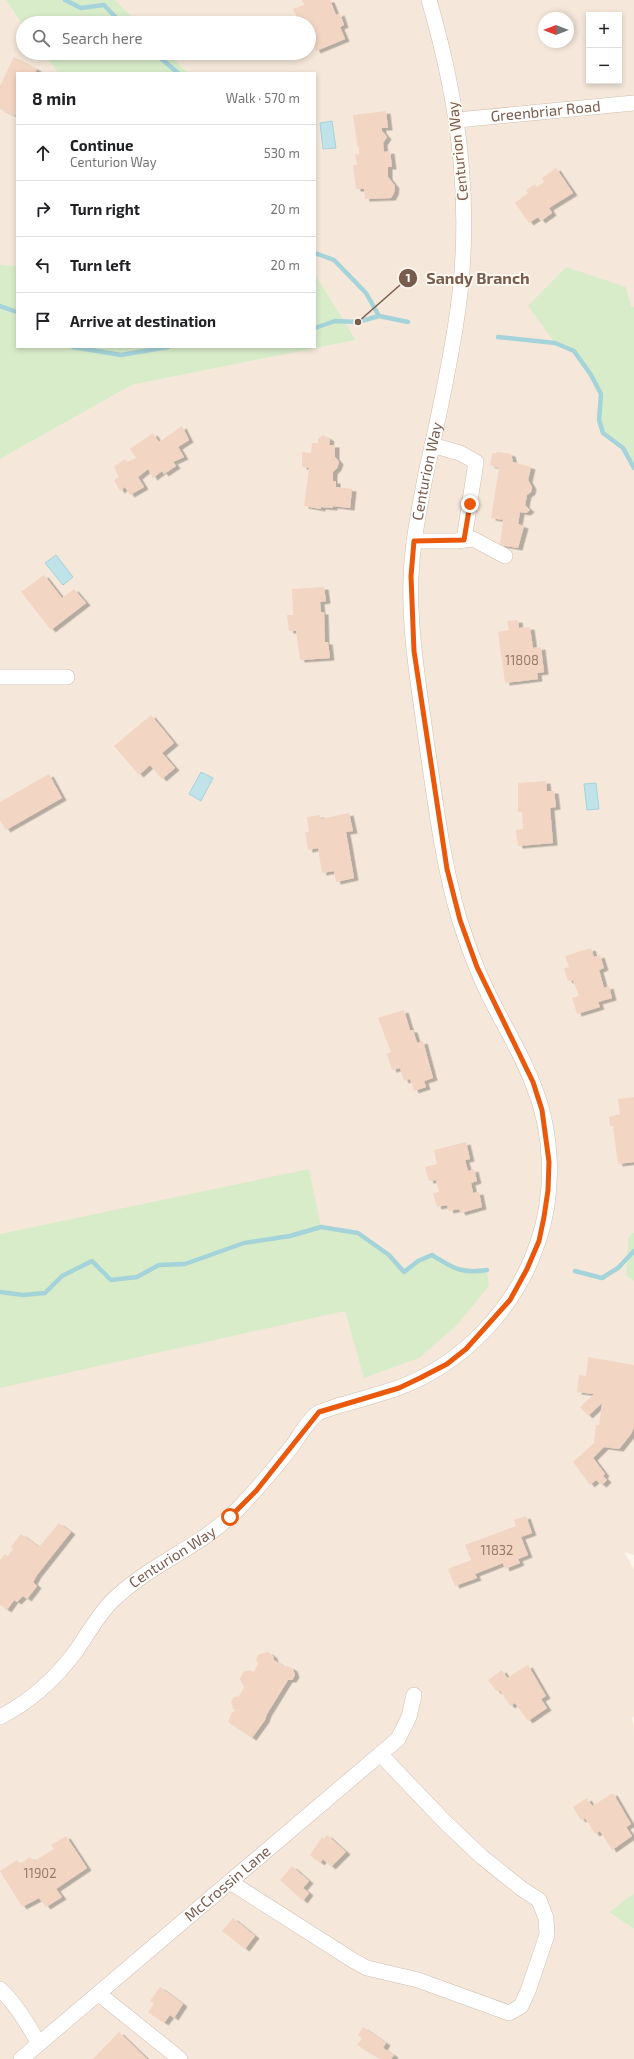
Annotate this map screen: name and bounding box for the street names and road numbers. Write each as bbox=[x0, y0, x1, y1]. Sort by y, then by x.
street label: Greenbriar Road bbox=[490, 96, 601, 125]
street label: Centurion Way bbox=[443, 100, 471, 202]
street label: Centurion Way bbox=[407, 420, 445, 522]
street label: Centurion Way bbox=[125, 1522, 219, 1591]
street label: McCrossin Lane bbox=[180, 1841, 274, 1924]

